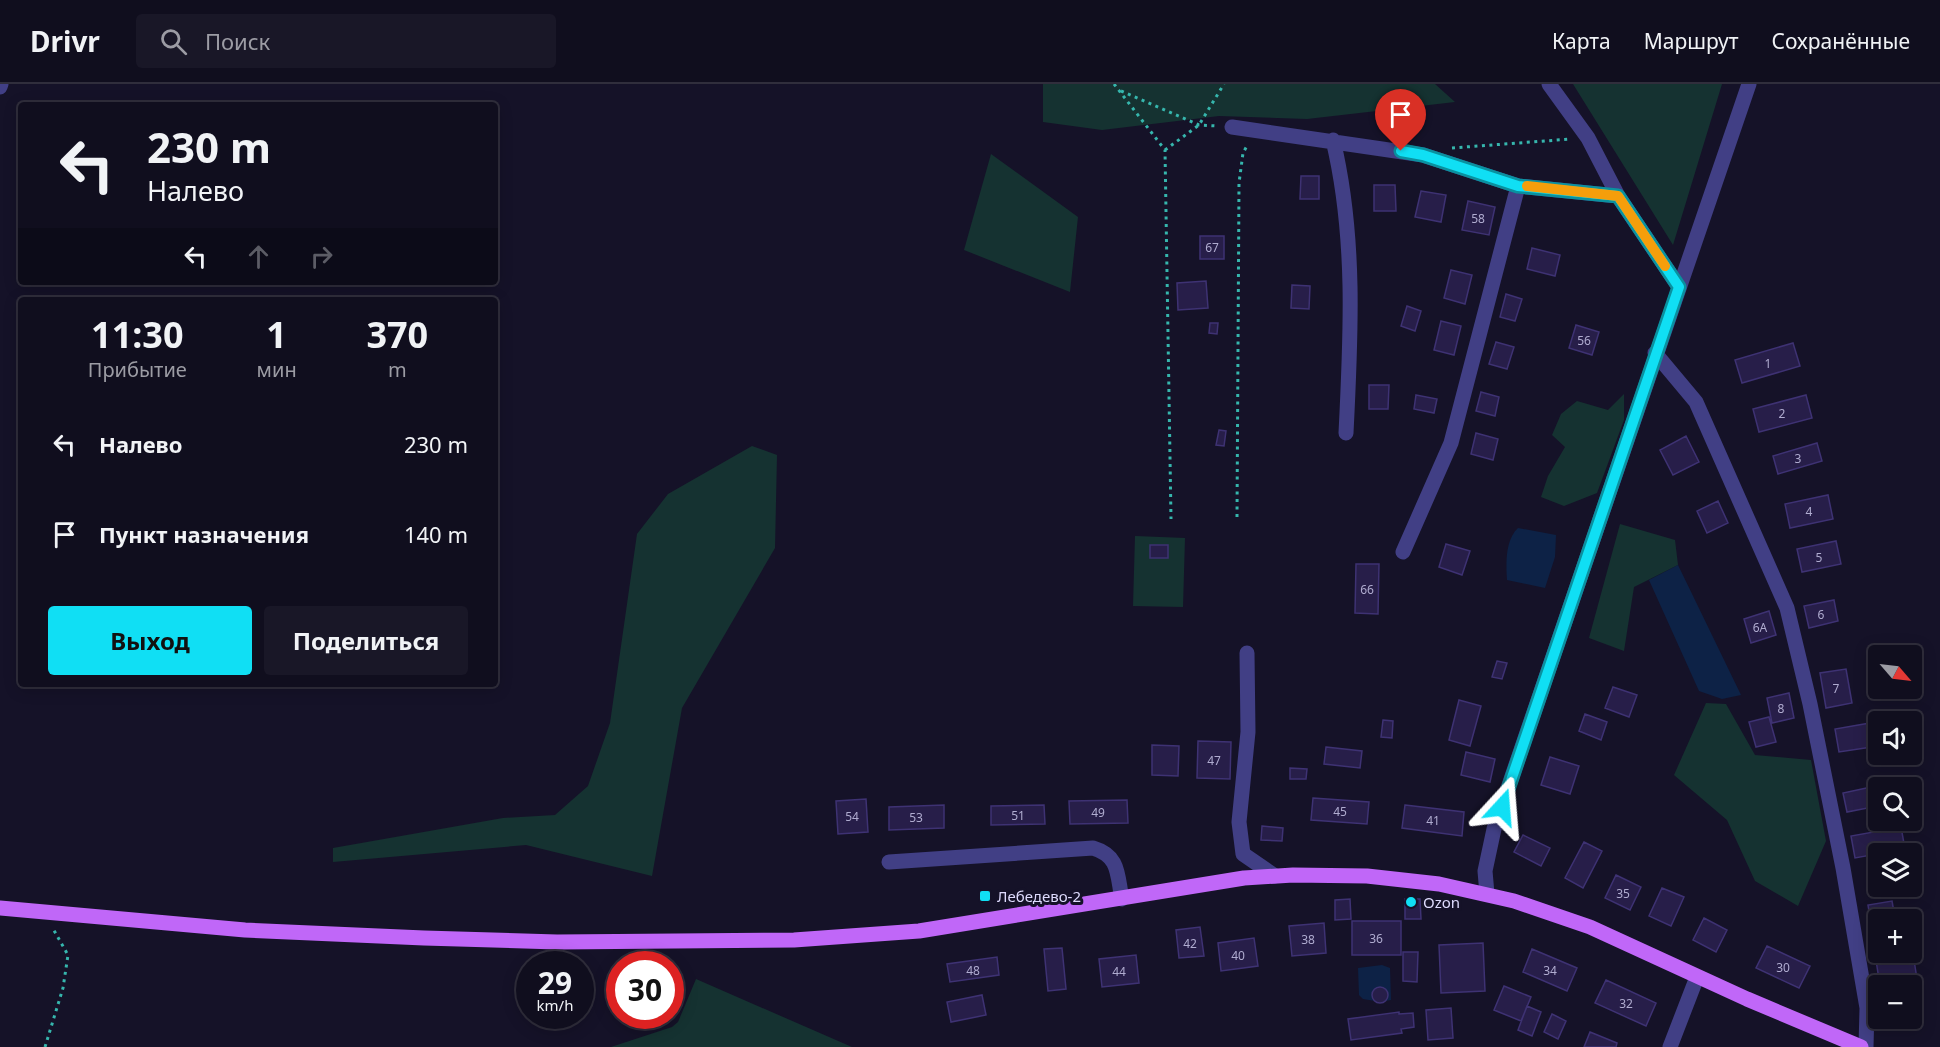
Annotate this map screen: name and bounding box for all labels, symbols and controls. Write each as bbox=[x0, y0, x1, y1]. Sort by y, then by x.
search box bbox=[136, 14, 556, 68]
text: Drivr bbox=[30, 22, 100, 60]
icon: search bbox=[157, 25, 190, 58]
text: Поиск bbox=[205, 26, 270, 56]
text: Карта bbox=[1552, 27, 1611, 55]
text: Маршрут bbox=[1644, 27, 1739, 55]
text: Сохранённые bbox=[1772, 27, 1910, 55]
pin bbox=[1375, 89, 1426, 151]
icon: arrive bbox=[1384, 98, 1417, 131]
text: 230 m bbox=[147, 118, 271, 175]
icon: left bbox=[48, 126, 126, 204]
text: Налево bbox=[147, 172, 244, 209]
house number: 58 bbox=[1471, 210, 1485, 227]
house number: 67 bbox=[1205, 239, 1219, 256]
icon: left bbox=[179, 240, 212, 273]
icon: ahead bbox=[242, 240, 275, 273]
icon: right bbox=[305, 240, 338, 273]
text: 11:30 bbox=[91, 310, 184, 359]
text: 1 bbox=[266, 310, 287, 359]
text: 370 bbox=[366, 310, 428, 359]
house number: 56 bbox=[1577, 332, 1591, 349]
house number: 1 bbox=[1765, 355, 1771, 372]
text: Прибытие bbox=[88, 356, 187, 383]
text: мин bbox=[257, 356, 297, 383]
text: m bbox=[388, 356, 407, 383]
house number: 2 bbox=[1779, 405, 1786, 422]
icon: left bbox=[48, 428, 81, 461]
text: Налево bbox=[99, 429, 182, 459]
text: 230 m bbox=[404, 429, 468, 459]
house number: 3 bbox=[1795, 450, 1802, 467]
house number: 4 bbox=[1806, 503, 1813, 520]
icon: arrive bbox=[48, 518, 81, 551]
text: Пункт назначения bbox=[99, 519, 309, 549]
text: 140 m bbox=[404, 519, 468, 549]
house number: 5 bbox=[1816, 549, 1823, 566]
house number: 66 bbox=[1360, 581, 1374, 598]
button: Выход bbox=[48, 606, 252, 675]
button: Поделиться bbox=[264, 606, 468, 675]
house number: 6 bbox=[1818, 606, 1825, 623]
house number: 6А bbox=[1753, 619, 1768, 636]
north arrow bbox=[1868, 645, 1922, 699]
map controls bbox=[1868, 645, 1922, 1029]
house number: 7 bbox=[1833, 680, 1840, 697]
house number: 8 bbox=[1778, 700, 1785, 717]
button: sound bbox=[1868, 711, 1922, 765]
house number: 47 bbox=[1207, 752, 1221, 769]
position arrow bbox=[1470, 775, 1534, 839]
button: search bbox=[1868, 777, 1922, 831]
house number: 45 bbox=[1333, 803, 1347, 820]
house number: 49 bbox=[1091, 804, 1105, 821]
house number: 51 bbox=[1011, 807, 1025, 824]
house number: 54 bbox=[845, 808, 859, 825]
house number: 53 bbox=[909, 809, 923, 826]
house number: 41 bbox=[1426, 812, 1440, 829]
button: layers bbox=[1868, 843, 1922, 897]
house number: 35 bbox=[1616, 885, 1630, 902]
place label: Лебедево-2 bbox=[997, 886, 1081, 906]
marker: Лебедево-2 bbox=[978, 889, 992, 903]
place label: Ozon bbox=[1423, 892, 1460, 912]
marker: Ozon bbox=[1404, 895, 1418, 909]
button: + bbox=[1868, 909, 1922, 963]
house number: 36 bbox=[1369, 930, 1383, 947]
house number: 38 bbox=[1301, 931, 1315, 948]
house number: 42 bbox=[1183, 935, 1197, 952]
house number: 40 bbox=[1231, 947, 1245, 964]
speed limit sign: 30 bbox=[606, 951, 684, 1029]
house number: 30 bbox=[1776, 959, 1790, 976]
text: 29 bbox=[538, 962, 572, 1003]
house number: 48 bbox=[966, 962, 980, 979]
house number: 34 bbox=[1543, 962, 1557, 979]
house number: 44 bbox=[1112, 963, 1126, 980]
button: − bbox=[1868, 975, 1922, 1029]
text: km/h bbox=[537, 995, 573, 1015]
house number: 32 bbox=[1619, 995, 1633, 1012]

